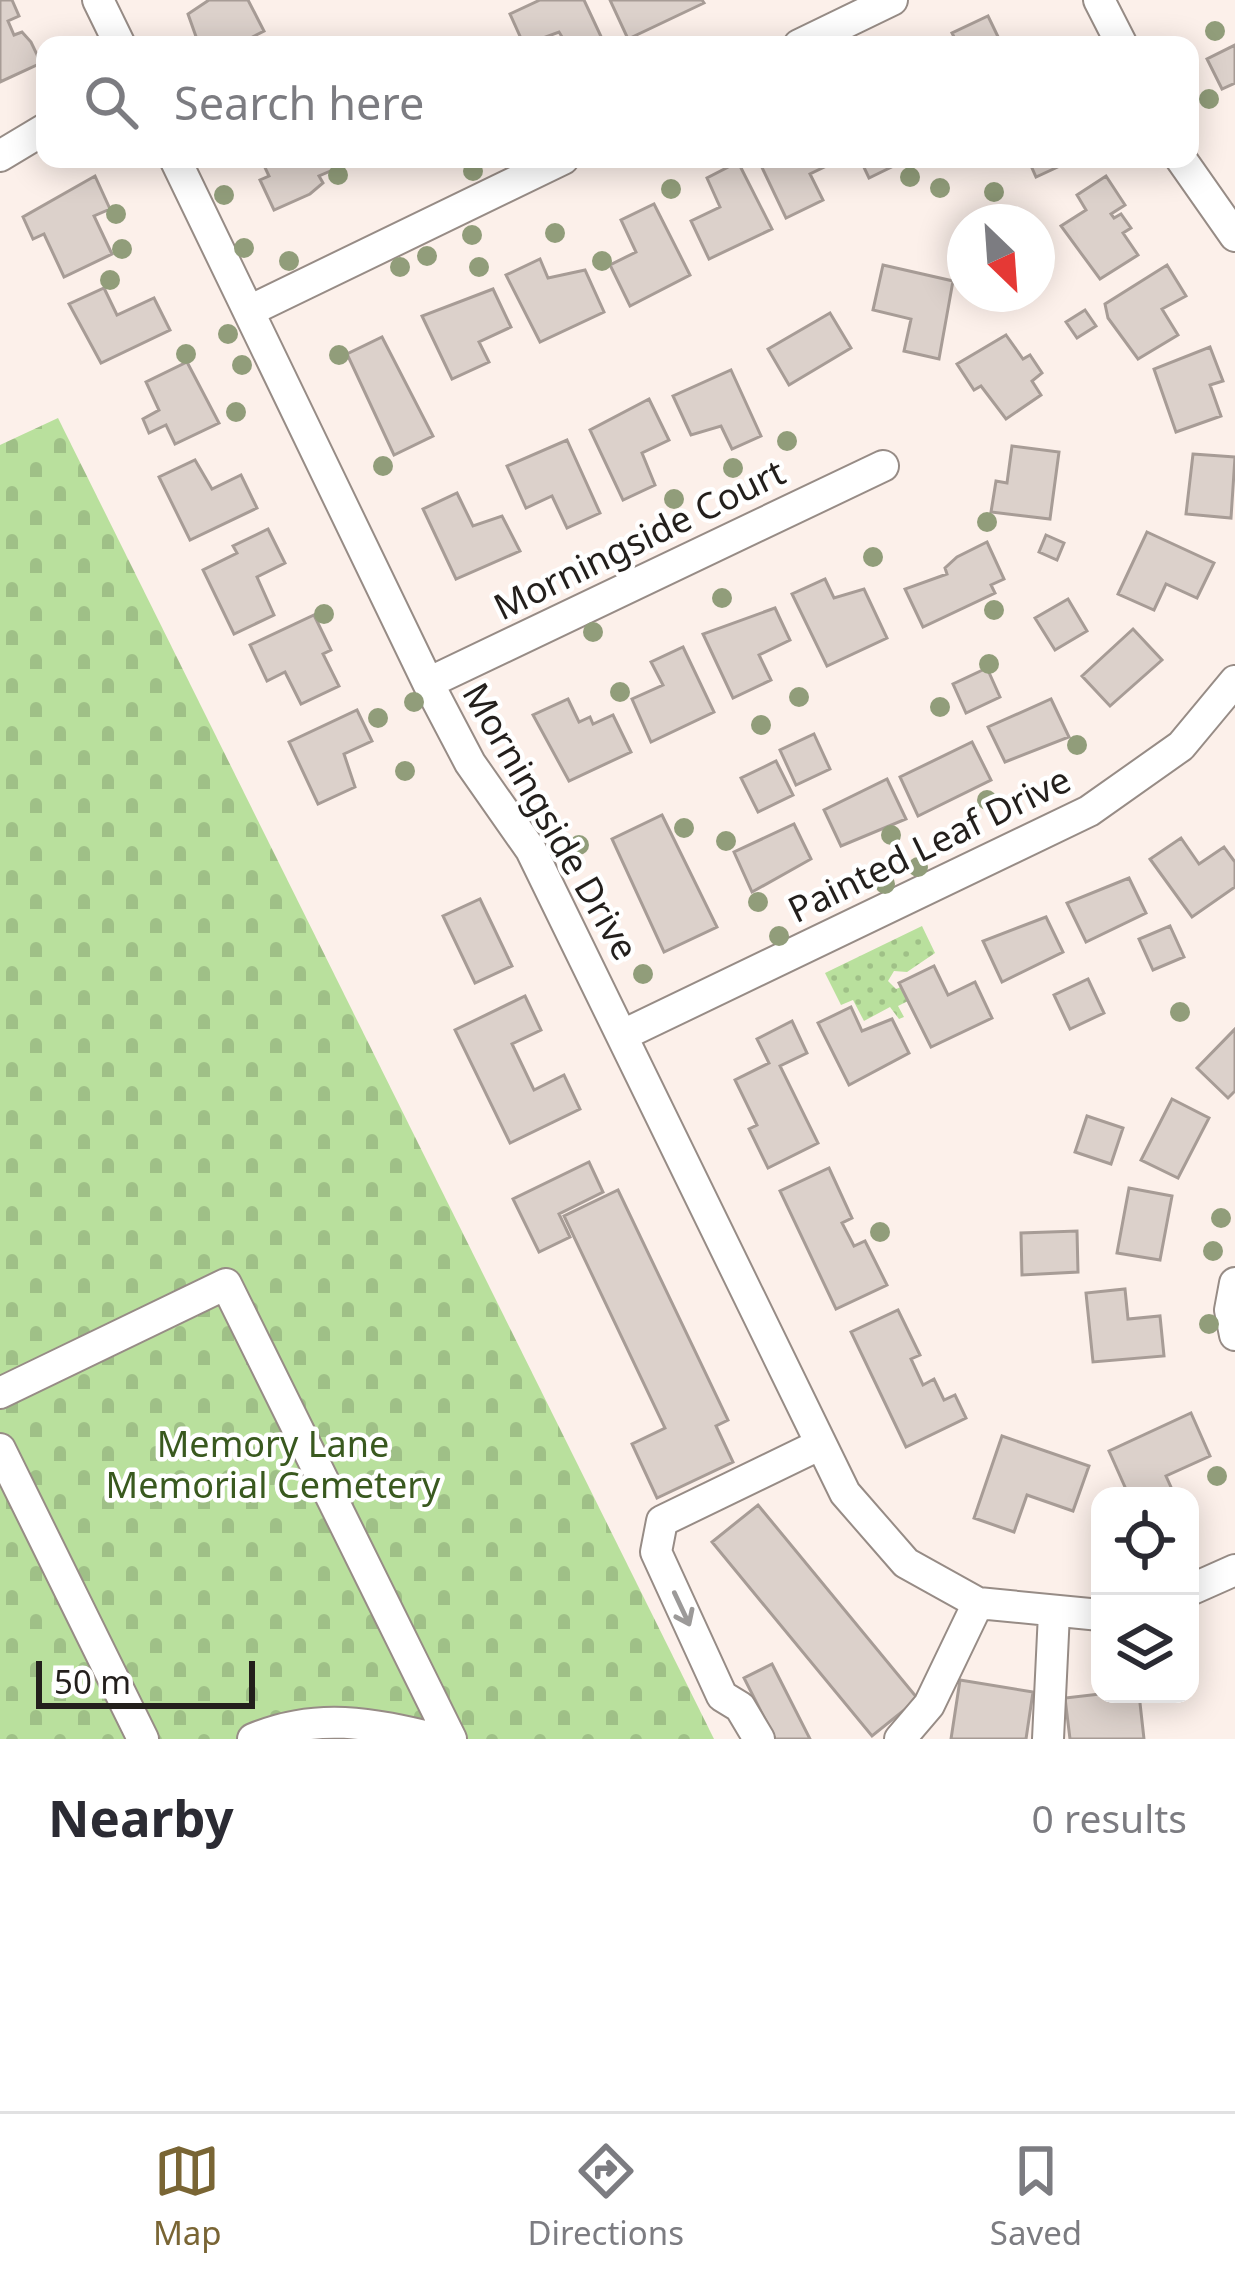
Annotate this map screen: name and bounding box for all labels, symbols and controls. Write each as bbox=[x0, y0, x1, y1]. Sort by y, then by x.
search box bbox=[36, 36, 1199, 168]
icon: search bbox=[78, 69, 144, 135]
text: Search here bbox=[174, 72, 424, 133]
north arrow bbox=[947, 204, 1055, 312]
street label: Morningside Court bbox=[485, 447, 793, 631]
street label: Morningside Drive bbox=[452, 673, 650, 969]
street label: Painted Leaf Drive bbox=[780, 754, 1078, 934]
park label: Memory Lane Memorial Cemetery bbox=[106, 1419, 441, 1509]
map controls bbox=[1091, 1487, 1199, 1703]
button: locate bbox=[1091, 1487, 1199, 1595]
one-way arrow bbox=[673, 1590, 695, 1626]
button: layers bbox=[1091, 1595, 1199, 1703]
scale bar bbox=[36, 1655, 255, 1708]
text: 50 m bbox=[54, 1659, 131, 1704]
text: Nearby bbox=[48, 1782, 234, 1852]
text: 0 results bbox=[1032, 1791, 1187, 1844]
tab: Map bbox=[153, 2138, 222, 2255]
tab: Directions bbox=[527, 2138, 684, 2255]
tab: Saved bbox=[990, 2138, 1082, 2255]

